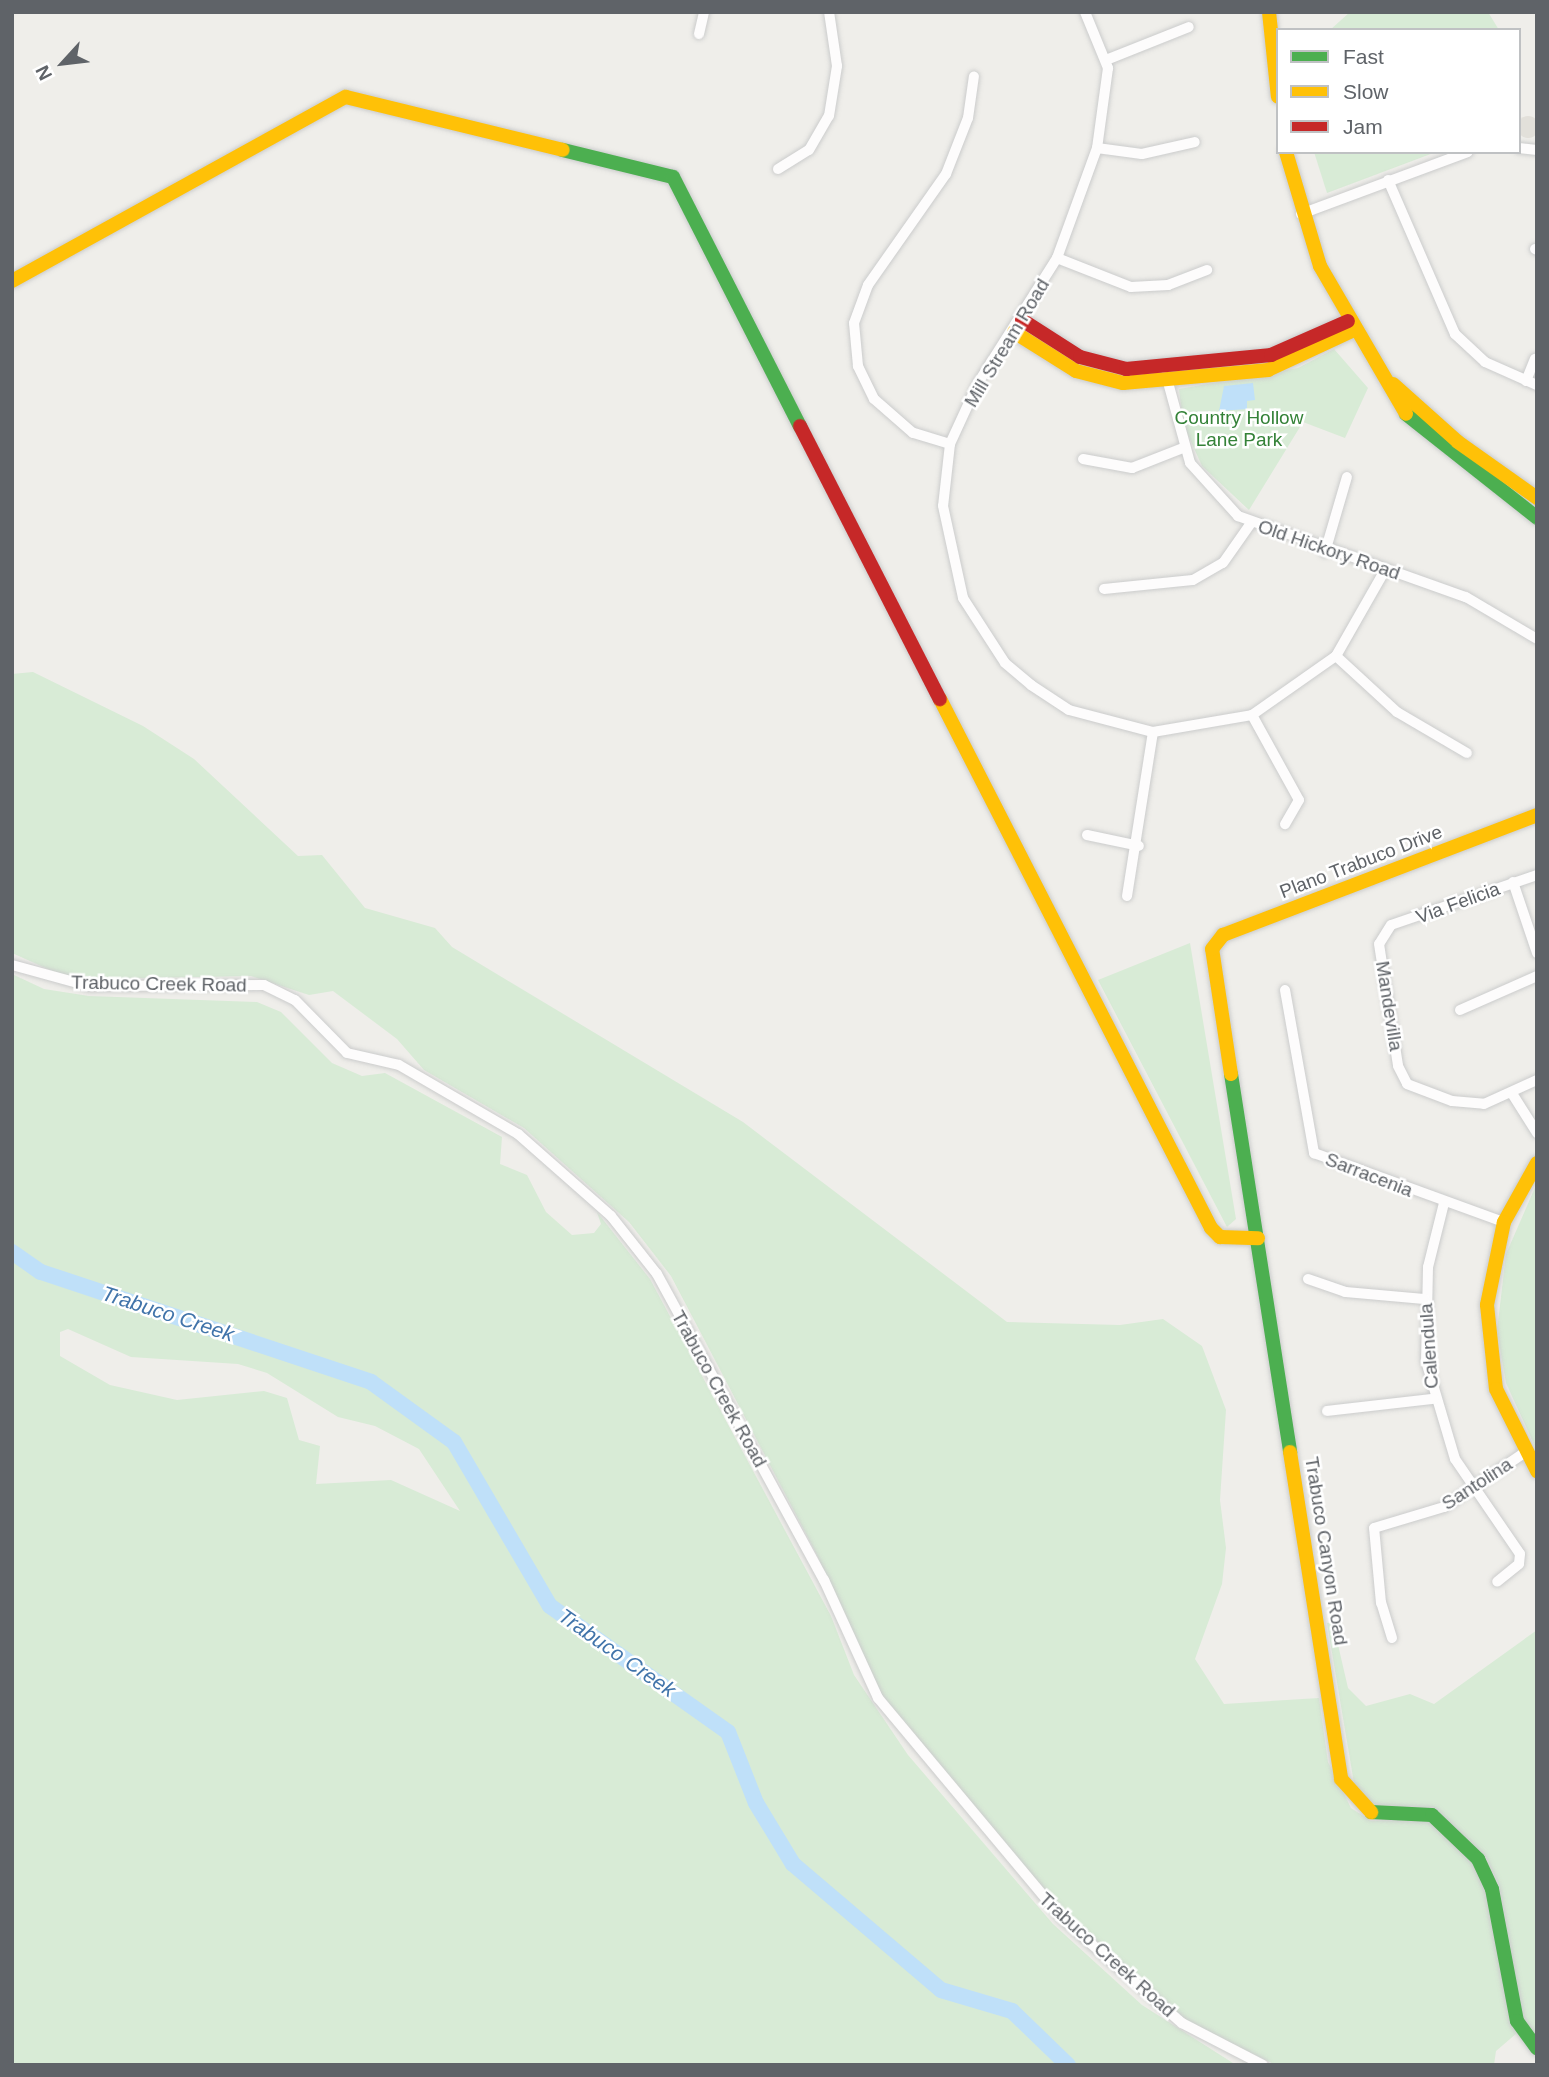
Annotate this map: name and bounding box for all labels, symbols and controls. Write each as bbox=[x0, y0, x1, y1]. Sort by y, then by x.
north arrow bbox=[28, 28, 98, 98]
legend bbox=[1276, 28, 1521, 154]
text: Fast bbox=[1343, 45, 1384, 68]
text: N bbox=[31, 62, 56, 84]
text: Slow bbox=[1343, 80, 1389, 103]
text: Jam bbox=[1343, 115, 1383, 138]
street label: Mill Stream Road bbox=[960, 275, 1054, 411]
park label: Country Hollow Lane Park bbox=[1175, 407, 1303, 451]
street label: Old Hickory Road bbox=[1255, 515, 1403, 585]
street label: Plano Trabuco Drive bbox=[1276, 820, 1446, 904]
street label: Via Felicia bbox=[1413, 877, 1503, 929]
street label: Mandevilla bbox=[1371, 959, 1407, 1053]
street label: Trabuco Creek Road bbox=[71, 971, 247, 997]
street label: Sarracenia bbox=[1322, 1148, 1416, 1202]
water label: Trabuco Creek bbox=[99, 1281, 237, 1347]
street label: Calendula bbox=[1415, 1303, 1443, 1389]
street label: Trabuco Creek Road bbox=[666, 1307, 772, 1471]
street label: Santolina bbox=[1438, 1453, 1516, 1515]
street label: Trabuco Canyon Road bbox=[1300, 1455, 1352, 1647]
water label: Trabuco Creek bbox=[554, 1603, 680, 1703]
street label: Trabuco Creek Road bbox=[1034, 1888, 1180, 2022]

